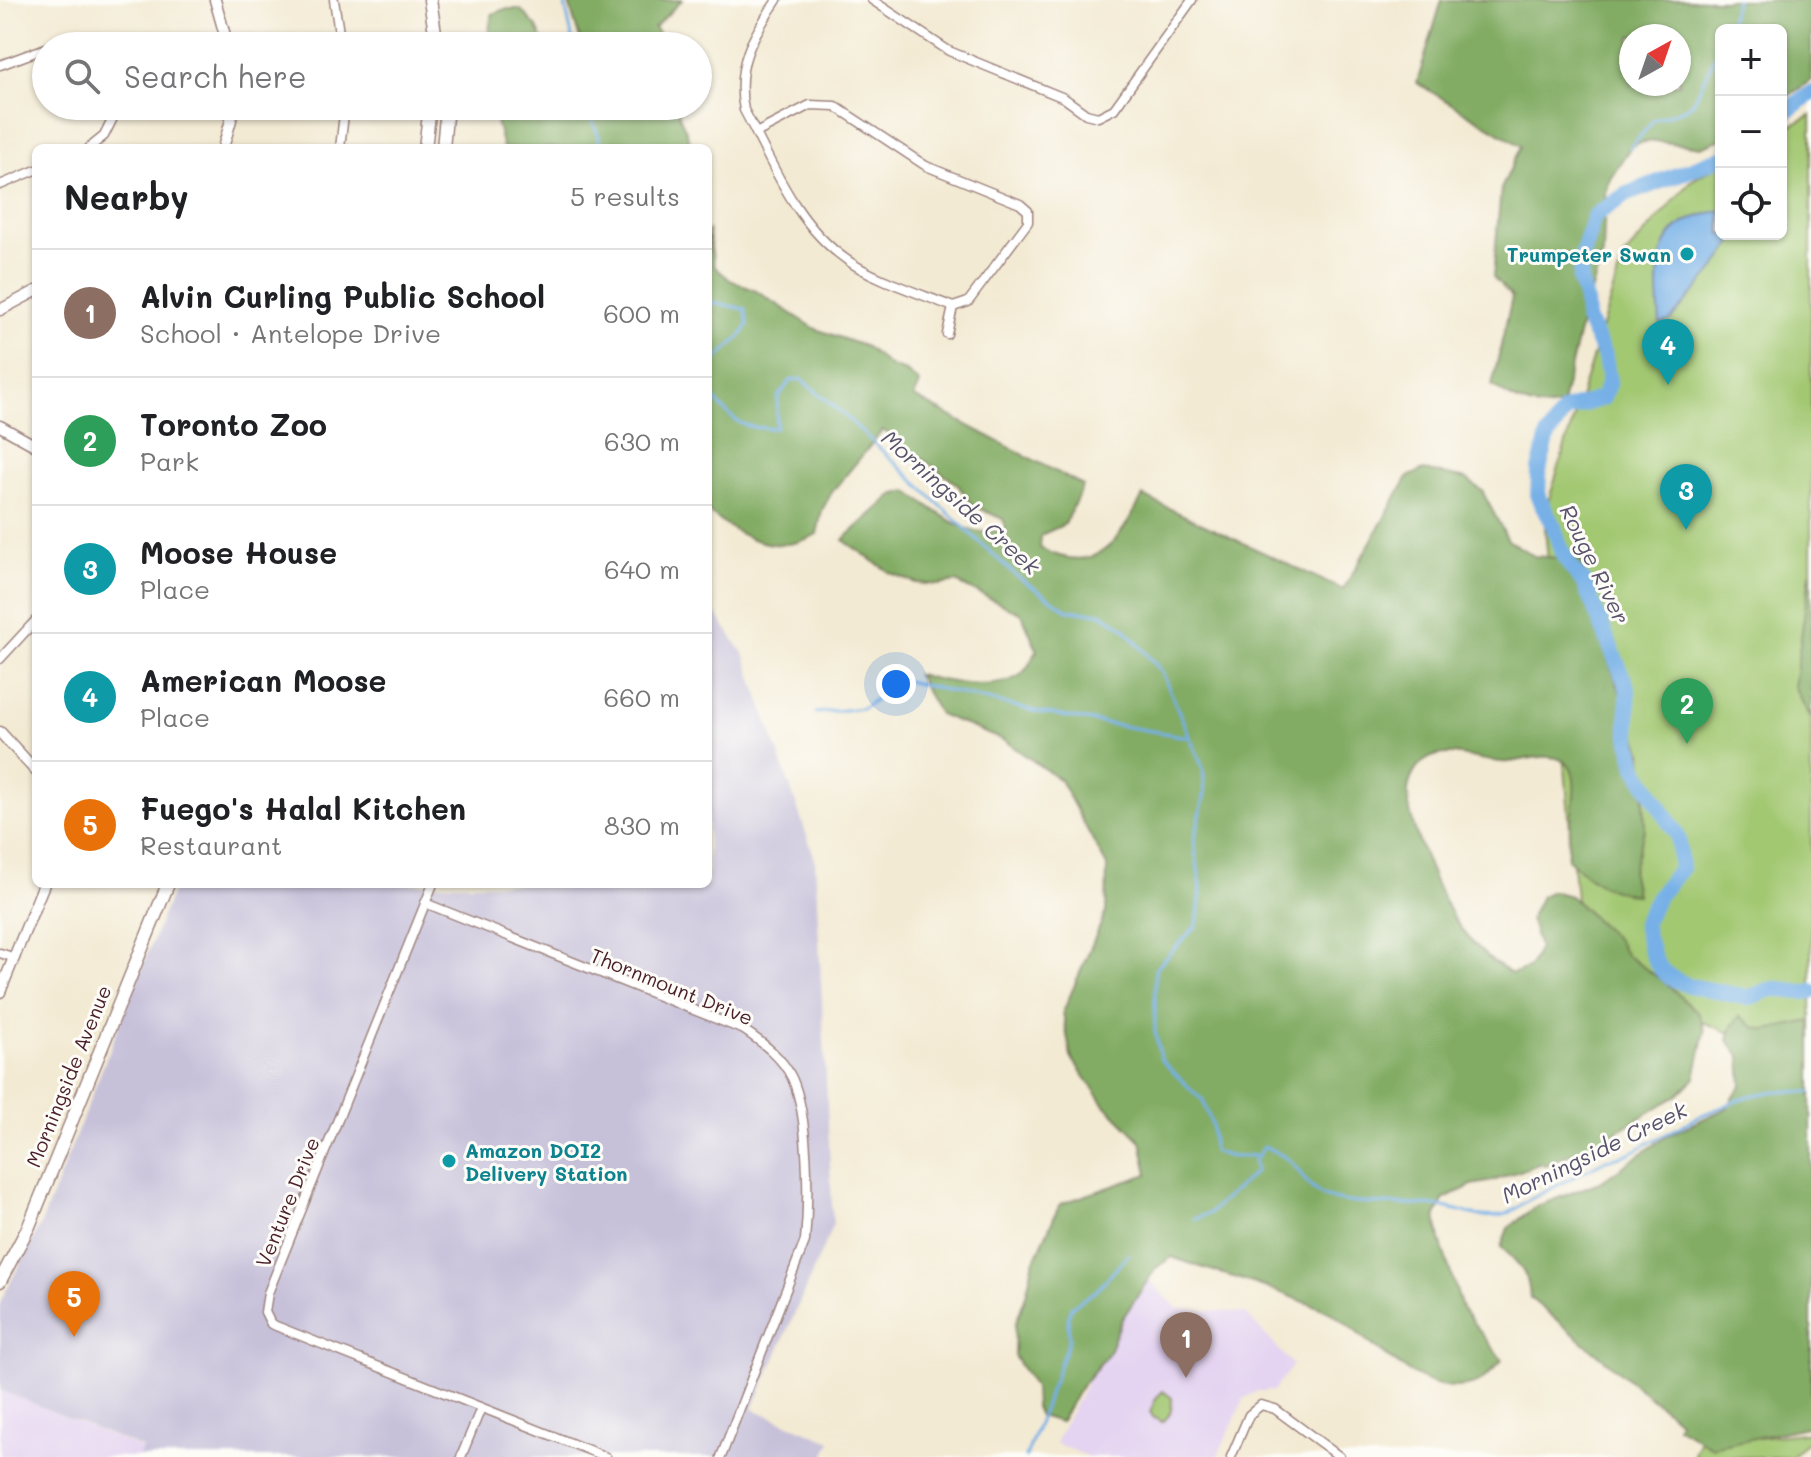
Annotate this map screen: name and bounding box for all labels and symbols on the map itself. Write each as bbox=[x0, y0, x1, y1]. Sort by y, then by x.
north arrow bbox=[1619, 24, 1691, 96]
place label: Trumpeter Swan bbox=[1507, 241, 1671, 267]
marker: Trumpeter Swan bbox=[1678, 245, 1696, 263]
pin: 4 bbox=[1642, 319, 1694, 385]
water label: Morningside Creek bbox=[876, 423, 1047, 582]
pin: 3 bbox=[1660, 464, 1712, 530]
water label: Rouge River bbox=[1554, 499, 1636, 629]
your location bbox=[876, 664, 916, 704]
pin: 2 bbox=[1661, 678, 1713, 744]
street label: Thornmount Drive bbox=[587, 941, 757, 1031]
street label: Morningside Avenue bbox=[20, 981, 116, 1171]
water label: Morningside Creek bbox=[1496, 1094, 1693, 1210]
street label: Venture Drive bbox=[249, 1133, 325, 1271]
place label: Amazon DOI2 Delivery Station bbox=[465, 1137, 628, 1186]
marker: Amazon DOI2 Delivery Station bbox=[440, 1152, 458, 1170]
pin: 5 bbox=[48, 1271, 100, 1337]
pin: 1 bbox=[1160, 1312, 1212, 1378]

